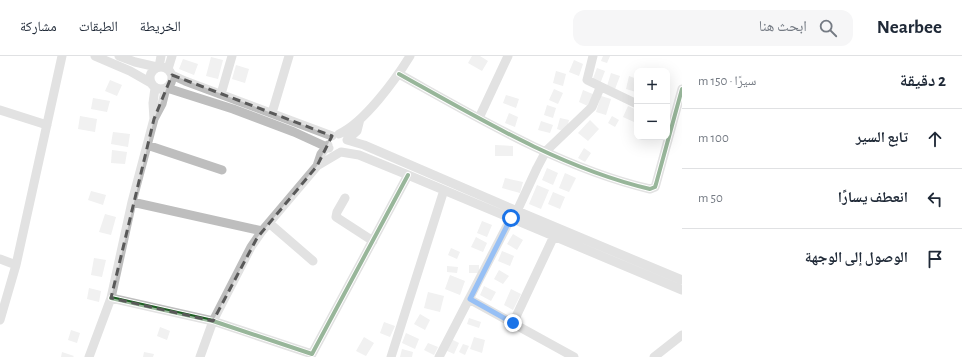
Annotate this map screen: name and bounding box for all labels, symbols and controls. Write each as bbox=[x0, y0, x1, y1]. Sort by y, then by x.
search box bbox=[573, 10, 853, 46]
icon: search bbox=[817, 17, 839, 39]
text: Nearbee bbox=[877, 18, 942, 37]
text: ابحث هنا bbox=[759, 19, 807, 34]
text: مشاركة bbox=[20, 20, 57, 34]
text: الطبقات bbox=[79, 20, 118, 34]
text: الخريطة bbox=[140, 20, 181, 34]
map controls bbox=[634, 68, 670, 140]
button: + bbox=[634, 68, 670, 104]
text: 2 دقيقة bbox=[900, 72, 946, 89]
text: سيرًا · 150 m bbox=[698, 75, 756, 88]
button: − bbox=[634, 104, 670, 140]
icon: ahead bbox=[924, 128, 946, 150]
text: تابع السير bbox=[856, 130, 908, 145]
text: 100 m bbox=[698, 132, 729, 145]
icon: left bbox=[924, 188, 946, 210]
text: انعطف يسارًا bbox=[838, 190, 908, 205]
text: 50 m bbox=[698, 192, 723, 205]
route start bbox=[502, 209, 520, 227]
icon: arrive bbox=[924, 248, 946, 270]
text: الوصول إلى الوجهة bbox=[805, 250, 908, 265]
route end bbox=[504, 314, 522, 332]

